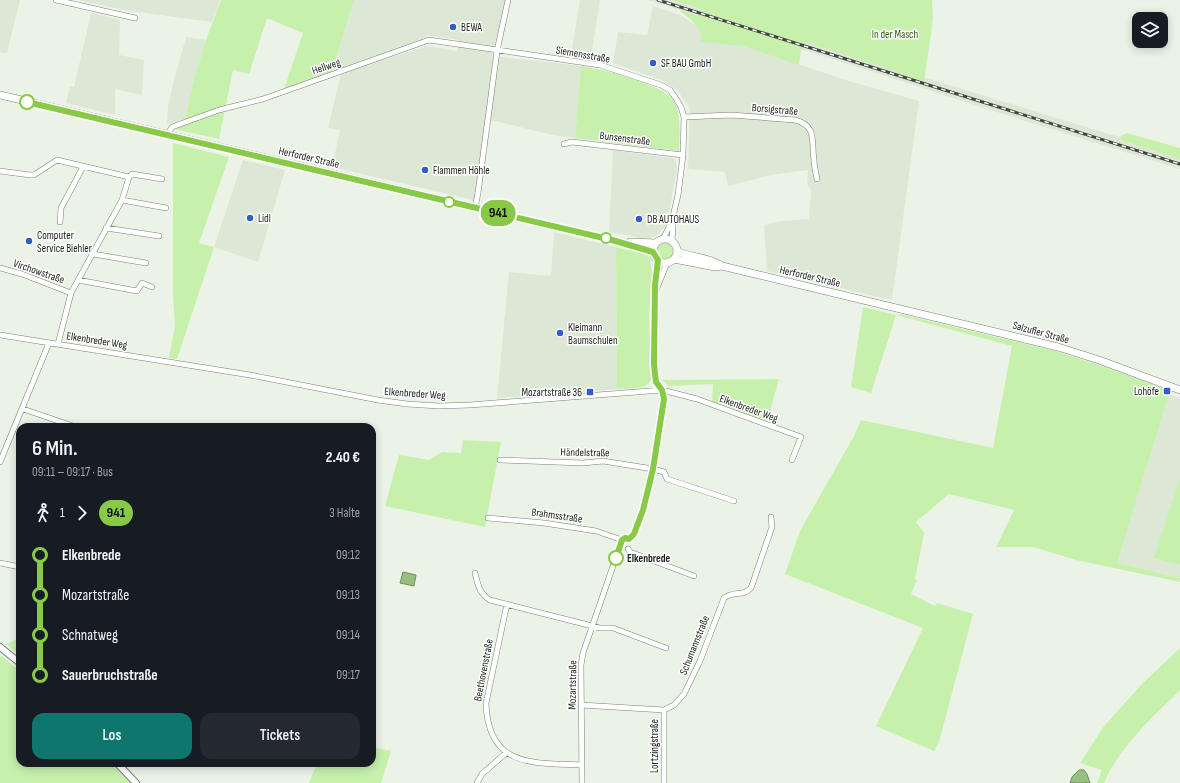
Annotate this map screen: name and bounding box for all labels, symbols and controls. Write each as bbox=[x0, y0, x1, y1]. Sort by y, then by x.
map controls bbox=[1132, 12, 1168, 48]
button: layers bbox=[1132, 12, 1168, 48]
place label: BEWA bbox=[461, 21, 482, 34]
marker: BEWA bbox=[448, 22, 458, 32]
park label: In der Masch bbox=[872, 28, 919, 41]
street label: Siemensstraße bbox=[555, 43, 611, 66]
street label: Hellweg bbox=[310, 55, 343, 77]
place label: SF BAU GmbH bbox=[661, 57, 711, 70]
marker: SF BAU GmbH bbox=[648, 58, 658, 68]
unlabelled marker bbox=[19, 94, 35, 110]
street label: Borsigstraße bbox=[751, 101, 799, 118]
street label: Bunsenstraße bbox=[599, 129, 651, 148]
street label: Herforder Straße bbox=[277, 144, 341, 171]
place label: Flammen Höhle bbox=[433, 164, 490, 177]
marker: Flammen Höhle bbox=[420, 165, 430, 175]
unlabelled marker bbox=[443, 196, 455, 208]
line badge: 941 bbox=[475, 200, 521, 226]
text: 941 bbox=[489, 204, 507, 221]
place label: Lidl bbox=[258, 212, 271, 225]
marker: Lidl bbox=[245, 213, 255, 223]
place label: DB AUTOHAUS bbox=[647, 213, 699, 226]
marker: DB AUTOHAUS bbox=[634, 214, 644, 224]
place label: Computer Service Biehler bbox=[37, 229, 92, 255]
unlabelled marker bbox=[600, 232, 612, 244]
marker: Computer Service Biehler bbox=[24, 236, 34, 246]
street label: Virchowstraße bbox=[12, 257, 66, 286]
street label: Herforder Straße bbox=[778, 263, 842, 290]
street label: Salzufler Straße bbox=[1011, 319, 1071, 346]
place label: Kleimann Baumschulen bbox=[568, 321, 618, 347]
marker: Kleimann Baumschulen bbox=[555, 328, 565, 338]
street label: Elkenbreder Weg bbox=[66, 329, 129, 352]
street label: Elkenbreder Weg bbox=[384, 385, 447, 402]
place label: Lohöfe bbox=[1134, 385, 1159, 398]
place label: Mozartstraße 36 bbox=[522, 386, 582, 399]
marker: Lohöfe bbox=[1162, 386, 1172, 396]
marker: Mozartstraße 36 bbox=[585, 387, 595, 397]
street label: Elkenbreder Weg bbox=[718, 392, 780, 425]
text: 6 Min. bbox=[32, 435, 78, 462]
street label: Händelstraße bbox=[560, 446, 610, 459]
text: 2.40 € bbox=[326, 448, 360, 467]
text: 09:11 – 09:17 · Bus bbox=[32, 464, 113, 480]
icon: walk bbox=[32, 502, 54, 524]
icon: forward bbox=[71, 502, 93, 524]
text: 941 bbox=[107, 504, 125, 521]
text: 1 bbox=[60, 505, 65, 521]
text: 3 Halte bbox=[329, 505, 360, 521]
street label: Brahmsstraße bbox=[531, 505, 583, 526]
text: Elkenbrede bbox=[62, 546, 121, 565]
text: 09:12 bbox=[336, 547, 360, 563]
marker: Elkenbrede bbox=[608, 550, 624, 566]
place label: Elkenbrede bbox=[627, 552, 671, 565]
text: Mozartstraße bbox=[62, 586, 129, 605]
text: 09:13 bbox=[336, 587, 360, 603]
street label: Schumannstraße bbox=[677, 614, 712, 677]
text: Schnatweg bbox=[62, 626, 118, 645]
text: 09:14 bbox=[336, 627, 360, 643]
street label: Beethovenstraße bbox=[471, 638, 496, 702]
street label: Mozartstraße bbox=[566, 660, 579, 710]
text: Sauerbruchstraße bbox=[62, 666, 158, 685]
text: 09:17 bbox=[336, 667, 360, 683]
button: Los bbox=[32, 713, 192, 759]
button: Tickets bbox=[200, 713, 360, 759]
street label: Lortzingstraße bbox=[648, 719, 661, 773]

